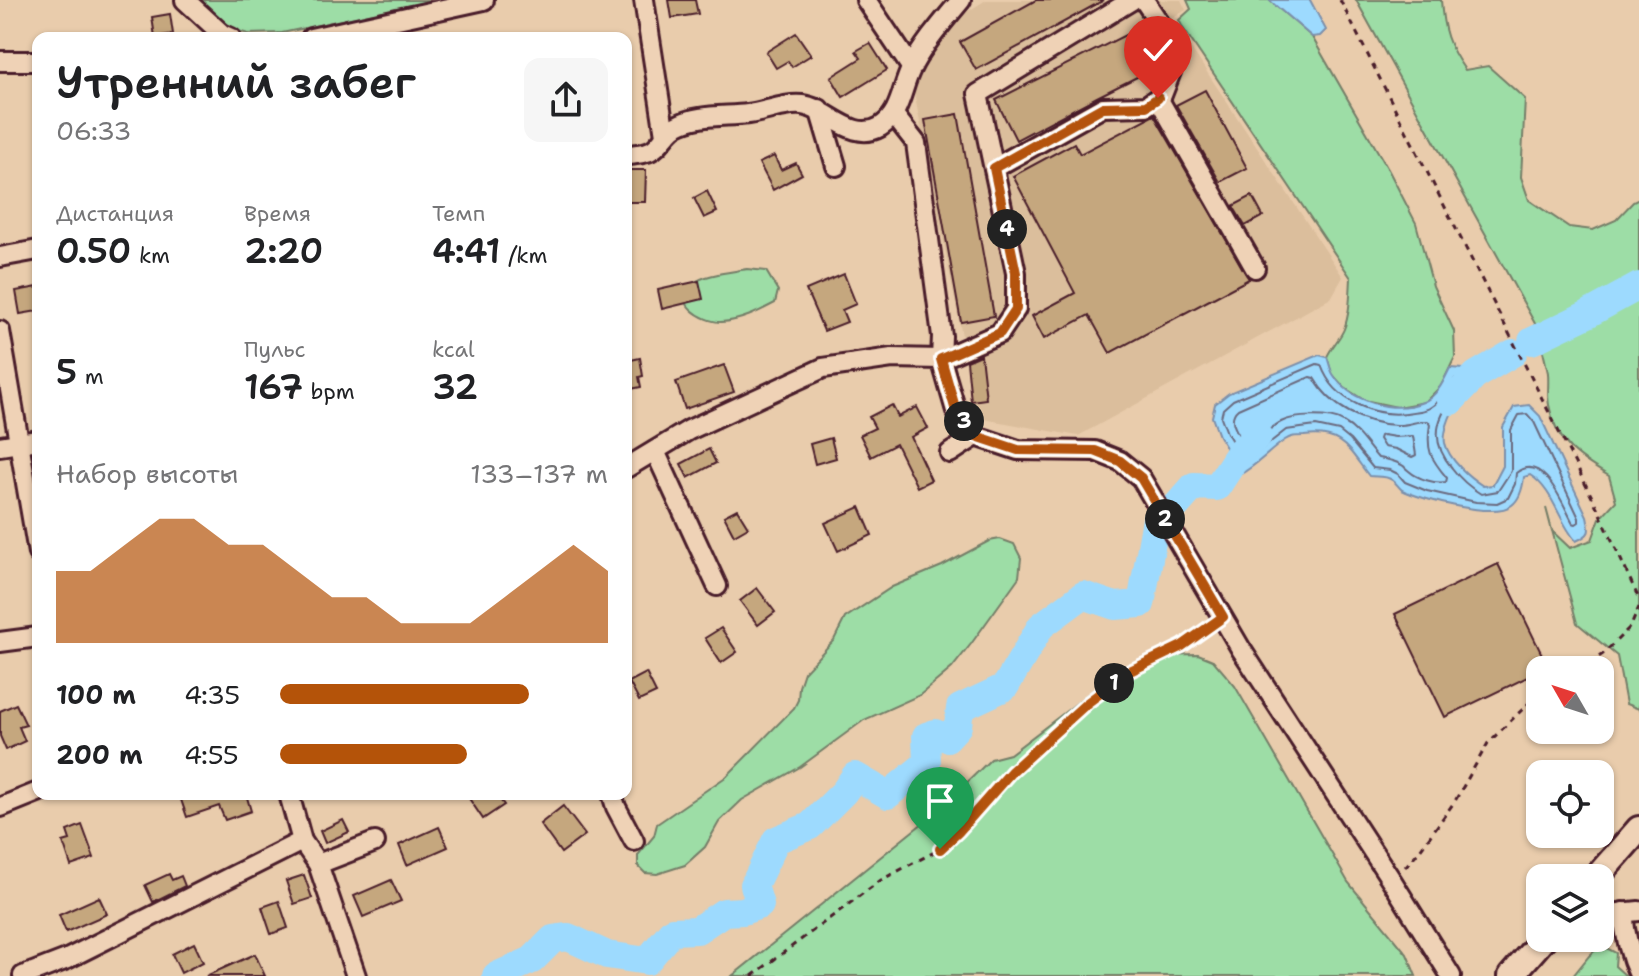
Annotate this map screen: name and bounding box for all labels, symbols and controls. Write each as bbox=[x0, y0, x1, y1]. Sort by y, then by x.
pin bbox=[1124, 16, 1192, 98]
icon: check bbox=[1136, 28, 1180, 72]
text: Утренний забег bbox=[56, 53, 416, 112]
button: share bbox=[524, 58, 608, 142]
text: 06:33 bbox=[56, 113, 132, 148]
text: Дистанция bbox=[56, 199, 174, 228]
text: Время bbox=[244, 199, 311, 228]
text: Темп bbox=[432, 199, 485, 228]
pin: 4 bbox=[987, 209, 1027, 249]
text: 4 bbox=[999, 214, 1015, 243]
text: 0.50 bbox=[56, 228, 131, 274]
text: 2:20 bbox=[244, 228, 323, 274]
text: 4:41 bbox=[432, 228, 501, 274]
text: km bbox=[131, 241, 170, 270]
text: /km bbox=[501, 241, 547, 270]
text: Пульс bbox=[244, 335, 306, 364]
text: kcal bbox=[432, 335, 475, 364]
text: 5 bbox=[56, 349, 77, 395]
text: m bbox=[77, 362, 104, 391]
text: 167 bbox=[244, 364, 303, 410]
text: 32 bbox=[432, 364, 478, 410]
text: bpm bbox=[303, 377, 355, 406]
pin: 3 bbox=[944, 401, 984, 441]
text: 3 bbox=[956, 406, 972, 435]
text: Набор высоты bbox=[56, 456, 238, 491]
text: 133–137 m bbox=[470, 456, 608, 491]
pin: 2 bbox=[1145, 499, 1185, 539]
text: 2 bbox=[1157, 504, 1173, 533]
north arrow bbox=[1526, 656, 1614, 744]
map controls bbox=[1526, 656, 1614, 952]
pin: 1 bbox=[1094, 663, 1134, 703]
text: 1 bbox=[1109, 668, 1119, 697]
text: 100 m bbox=[56, 677, 136, 712]
text: 4:35 bbox=[184, 677, 240, 712]
text: 200 m bbox=[56, 737, 143, 772]
text: 4:55 bbox=[184, 737, 239, 772]
button: locate bbox=[1526, 760, 1614, 848]
pin bbox=[906, 767, 974, 849]
icon: arrive bbox=[918, 779, 962, 823]
button: layers bbox=[1526, 864, 1614, 952]

